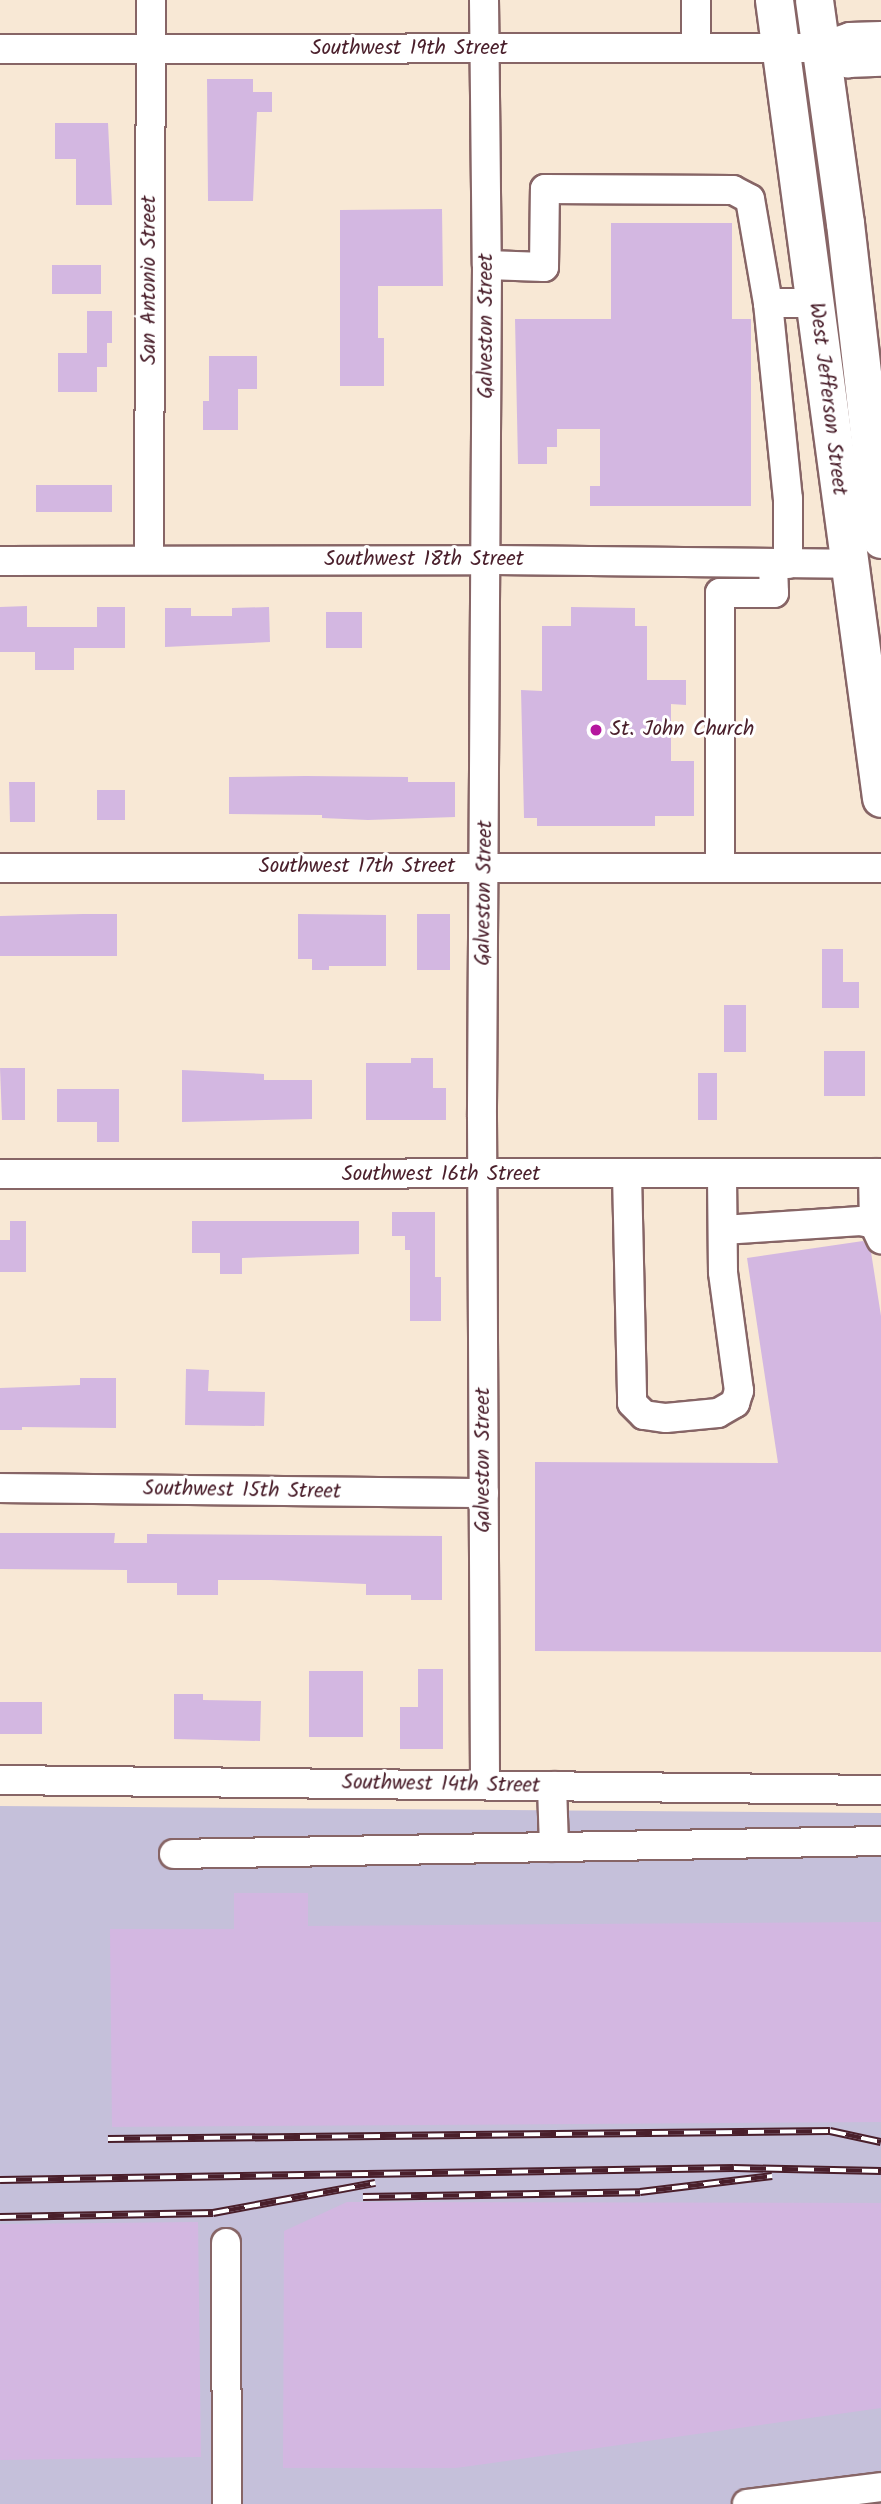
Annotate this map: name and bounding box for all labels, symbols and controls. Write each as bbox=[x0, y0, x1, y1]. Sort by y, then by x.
street label: Southwest 19th Street bbox=[310, 36, 508, 62]
street label: San Antonio Street bbox=[137, 195, 163, 365]
street label: Galveston Street bbox=[474, 253, 500, 399]
street label: West Jefferson Street bbox=[803, 301, 851, 497]
street label: Southwest 18th Street bbox=[324, 547, 524, 573]
place label: St. John Church bbox=[610, 717, 754, 743]
marker: St. John Church bbox=[588, 722, 604, 738]
street label: Galveston Street bbox=[471, 820, 499, 966]
street label: Southwest 17th Street bbox=[259, 854, 455, 880]
street label: Southwest 16th Street bbox=[342, 1162, 540, 1188]
street label: Galveston Street bbox=[471, 1387, 497, 1533]
street label: Southwest 15th Street bbox=[143, 1477, 341, 1505]
street label: Southwest 14th Street bbox=[342, 1771, 540, 1799]

